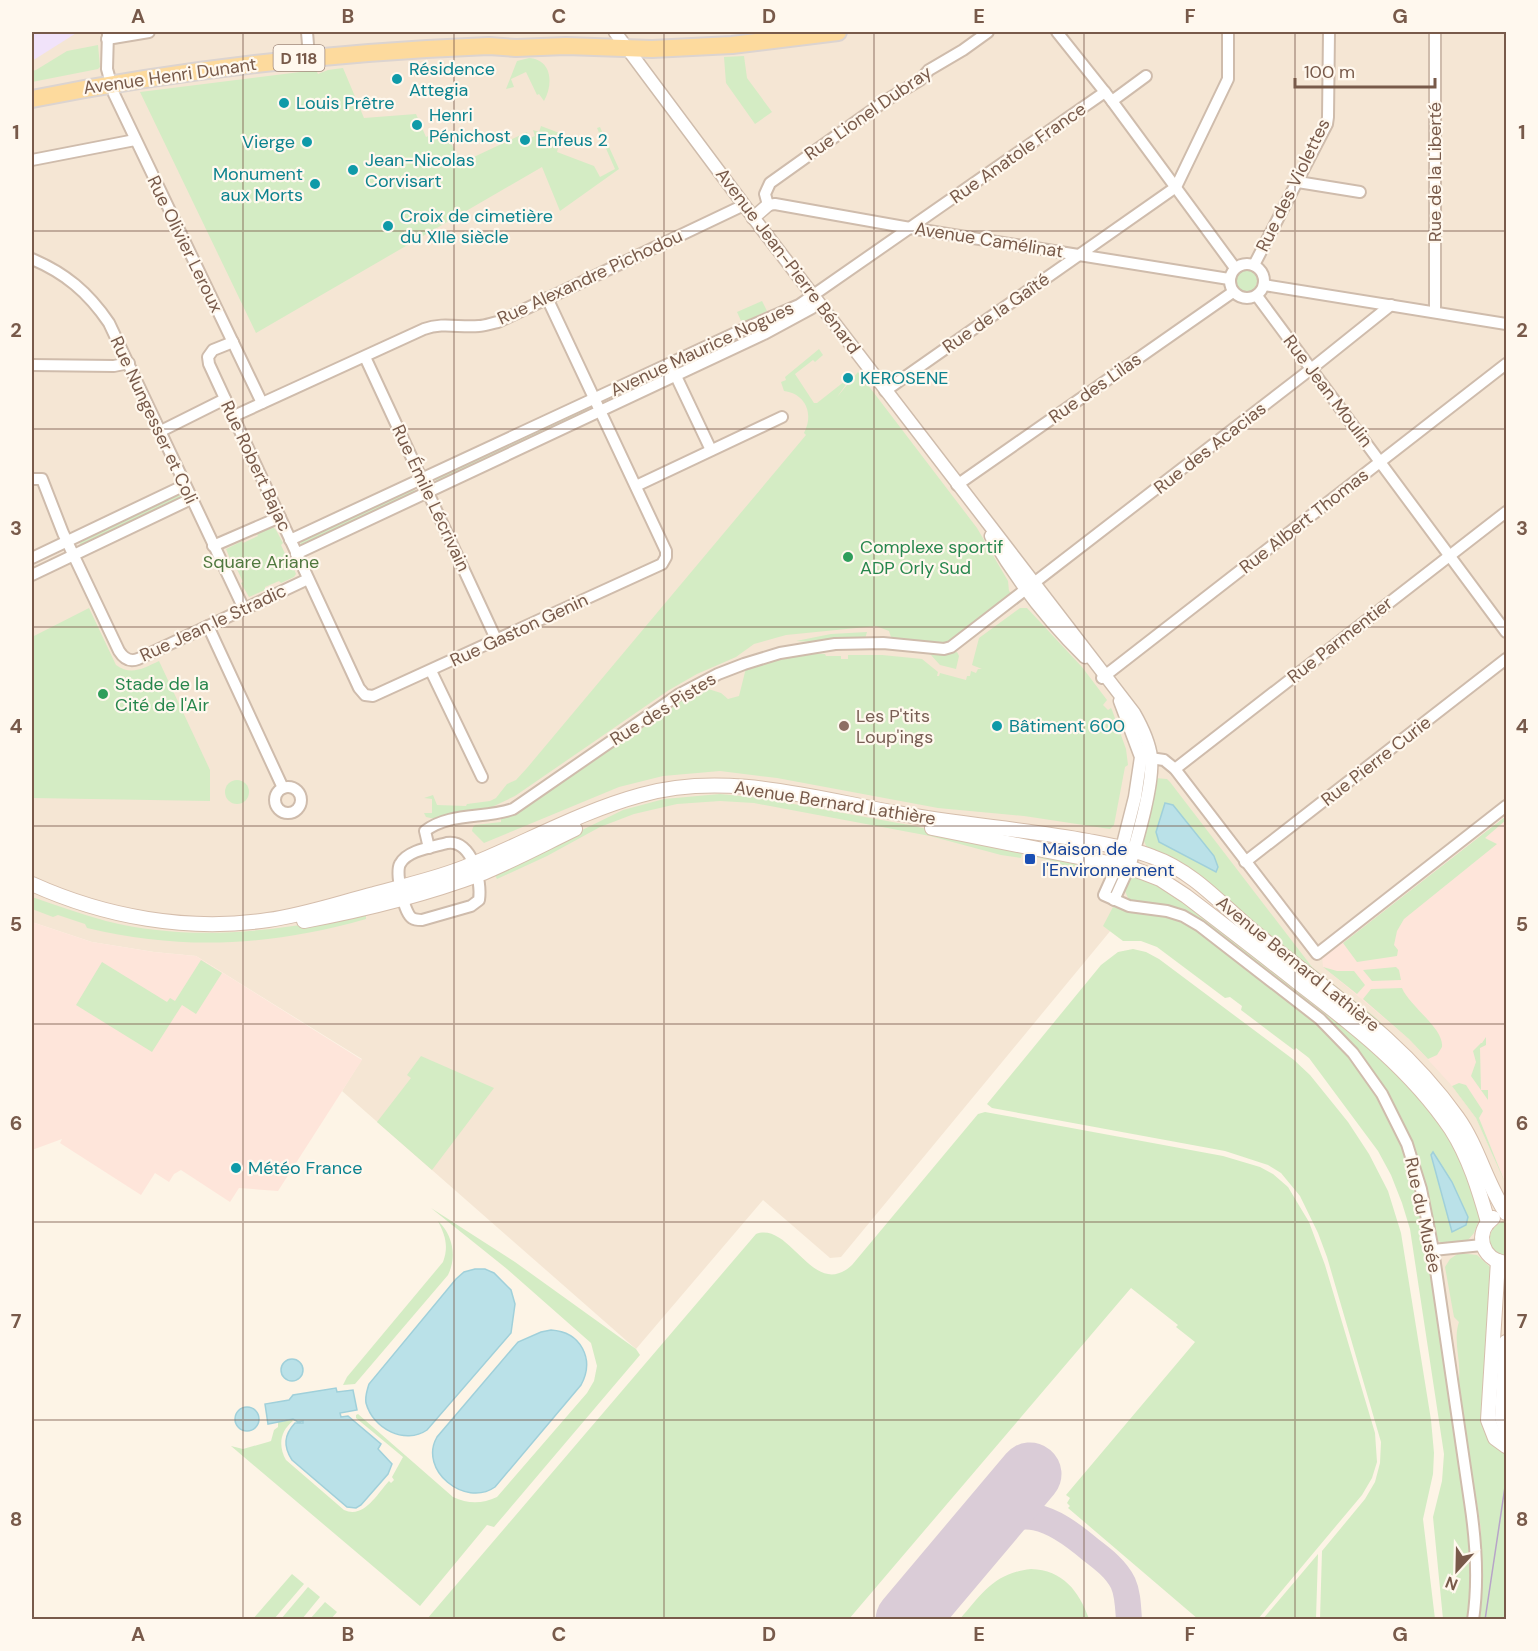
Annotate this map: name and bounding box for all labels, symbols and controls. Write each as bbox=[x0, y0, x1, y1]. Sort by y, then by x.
text: A bbox=[131, 3, 145, 29]
text: B bbox=[342, 3, 354, 29]
text: C bbox=[552, 3, 566, 29]
text: D bbox=[762, 3, 776, 29]
text: E bbox=[973, 3, 985, 29]
text: F bbox=[1184, 3, 1196, 29]
text: G bbox=[1392, 3, 1408, 29]
road number: D 118 bbox=[274, 45, 324, 71]
scale bar bbox=[1295, 51, 1434, 89]
street label: Avenue Henri Dunant bbox=[82, 52, 258, 100]
place label: Résidence Attegia bbox=[409, 57, 495, 102]
street label: Rue Lionel Dubray bbox=[800, 60, 936, 166]
text: 100 m bbox=[1304, 60, 1355, 84]
marker: Résidence Attegia bbox=[390, 72, 404, 86]
place label: Louis Prêtre bbox=[296, 91, 395, 115]
marker: Louis Prêtre bbox=[277, 96, 291, 110]
street label: Rue Anatole France bbox=[945, 97, 1091, 209]
street label: Rue de la Liberté bbox=[1423, 102, 1447, 242]
place label: Henri Pénichost bbox=[429, 103, 511, 148]
street label: Rue des Violettes bbox=[1250, 114, 1336, 256]
marker: Henri Pénichost bbox=[410, 118, 424, 132]
text: 1 bbox=[12, 119, 20, 145]
text: 1 bbox=[1518, 119, 1526, 145]
place label: Enfeus 2 bbox=[537, 128, 608, 152]
place label: Vierge bbox=[242, 130, 295, 154]
marker: Enfeus 2 bbox=[518, 133, 532, 147]
marker: Vierge bbox=[300, 135, 314, 149]
place label: Jean-Nicolas Corvisart bbox=[365, 148, 475, 193]
place label: Monument aux Morts bbox=[213, 162, 303, 207]
marker: Jean-Nicolas Corvisart bbox=[346, 163, 360, 177]
street label: Avenue Jean-Pierre Bénard bbox=[710, 163, 866, 359]
street label: Rue Olivier Leroux bbox=[141, 172, 229, 316]
marker: Monument aux Morts bbox=[308, 177, 322, 191]
place label: Croix de cimetière du XIIe siècle bbox=[400, 204, 553, 249]
street label: Avenue Camélinat bbox=[913, 216, 1065, 264]
marker: Croix de cimetière du XIIe siècle bbox=[381, 219, 395, 233]
street label: Rue Alexandre Pichodou bbox=[493, 223, 687, 331]
street label: Rue de la Gaîté bbox=[938, 267, 1054, 359]
street label: Avenue Maurice Nogues bbox=[606, 296, 798, 402]
text: 2 bbox=[10, 317, 22, 343]
text: 2 bbox=[1516, 317, 1528, 343]
street label: Rue Jean Moulin bbox=[1278, 330, 1378, 452]
street label: Rue Nungesser et Coli bbox=[105, 332, 203, 508]
street label: Rue des Lilas bbox=[1044, 347, 1146, 429]
place label: KEROSENE bbox=[860, 366, 949, 390]
marker: KEROSENE bbox=[841, 371, 855, 385]
street label: Rue Robert Bajac bbox=[215, 397, 297, 535]
street label: Rue des Acacias bbox=[1149, 397, 1271, 499]
street label: Rue Émile Lécrivain bbox=[386, 421, 476, 575]
street label: Rue Albert Thomas bbox=[1234, 463, 1374, 579]
text: 3 bbox=[10, 515, 22, 541]
text: 3 bbox=[1516, 515, 1528, 541]
place label: Complexe sportif ADP Orly Sud bbox=[860, 535, 1003, 580]
park label: Square Ariane bbox=[203, 550, 319, 574]
marker: Complexe sportif ADP Orly Sud bbox=[841, 550, 855, 564]
street label: Rue Jean le Stradic bbox=[136, 579, 290, 667]
street label: Rue Gaston Genin bbox=[446, 588, 592, 672]
street label: Rue Parmentier bbox=[1282, 591, 1398, 689]
street label: Rue des Pistes bbox=[605, 667, 721, 751]
place label: Stade de la Cité de l'Air bbox=[115, 672, 209, 717]
marker: Stade de la Cité de l'Air bbox=[96, 687, 110, 701]
place label: Les P'tits Loup'ings bbox=[856, 704, 933, 749]
street label: Rue Pierre Curie bbox=[1316, 710, 1436, 812]
text: 4 bbox=[10, 713, 23, 739]
text: 4 bbox=[1516, 713, 1529, 739]
place label: Bâtiment 600 bbox=[1009, 714, 1125, 738]
marker: Les P'tits Loup'ings bbox=[837, 719, 851, 733]
marker: Bâtiment 600 bbox=[990, 719, 1004, 733]
street label: Avenue Bernard Lathière bbox=[733, 775, 937, 831]
place label: Maison de l'Environnement bbox=[1042, 837, 1175, 882]
marker: Maison de l'Environnement bbox=[1023, 852, 1037, 866]
street label: Avenue Bernard Lathière bbox=[1211, 891, 1385, 1037]
text: 5 bbox=[10, 911, 22, 937]
text: 5 bbox=[1516, 911, 1528, 937]
text: 6 bbox=[10, 1110, 22, 1136]
text: 6 bbox=[1516, 1110, 1528, 1136]
street label: Rue du Musée bbox=[1399, 1155, 1447, 1275]
place label: Météo France bbox=[248, 1156, 362, 1180]
marker: Météo France bbox=[229, 1161, 243, 1175]
text: 7 bbox=[11, 1308, 22, 1334]
text: 7 bbox=[1517, 1308, 1528, 1334]
text: 8 bbox=[10, 1506, 22, 1532]
text: 8 bbox=[1516, 1506, 1528, 1532]
north arrow bbox=[1427, 1540, 1487, 1600]
text: N bbox=[1442, 1572, 1461, 1595]
text: A bbox=[131, 1621, 145, 1647]
text: B bbox=[342, 1621, 354, 1647]
text: C bbox=[552, 1621, 566, 1647]
text: D bbox=[762, 1621, 776, 1647]
text: E bbox=[973, 1621, 985, 1647]
text: F bbox=[1184, 1621, 1196, 1647]
text: G bbox=[1392, 1621, 1408, 1647]

